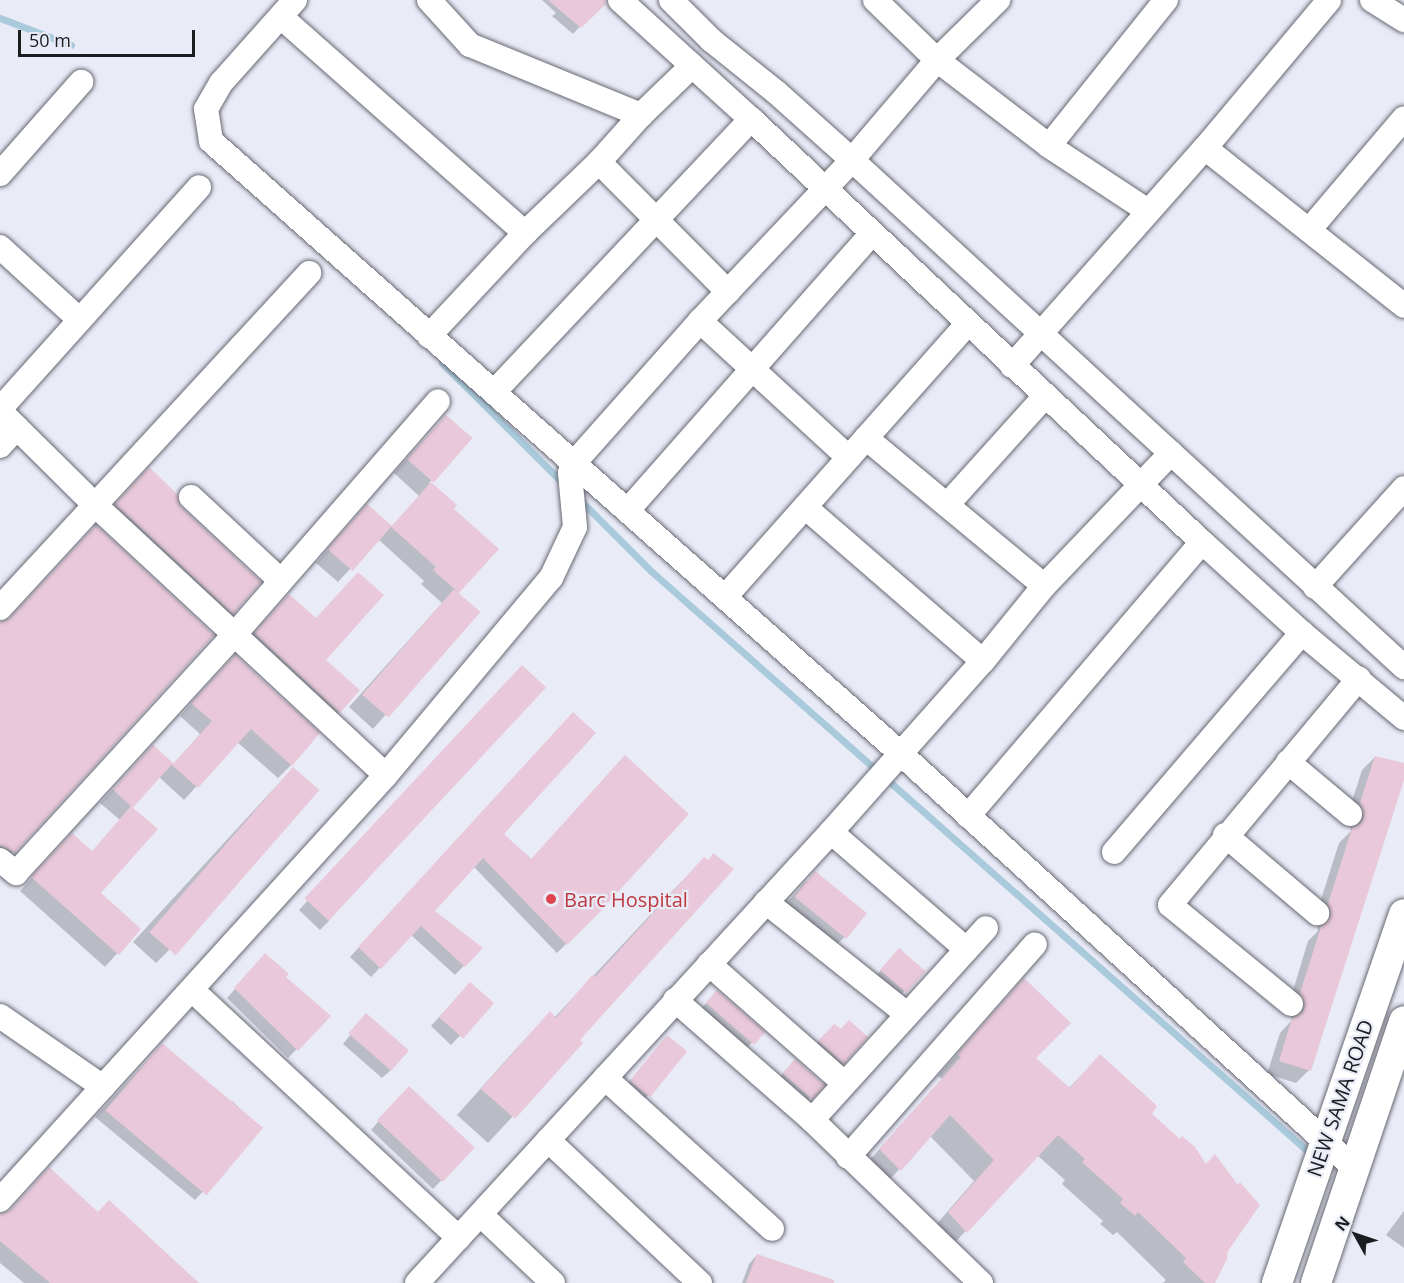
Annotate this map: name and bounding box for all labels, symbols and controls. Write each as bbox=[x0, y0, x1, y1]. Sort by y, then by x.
scale bar bbox=[21, 18, 198, 56]
text: 50 m bbox=[29, 28, 71, 52]
place label: Barc Hospital bbox=[564, 887, 688, 911]
marker: Barc Hospital bbox=[542, 890, 560, 908]
street label: NEW SAMA ROAD bbox=[1302, 1016, 1378, 1180]
north arrow bbox=[1326, 1205, 1386, 1265]
text: N bbox=[1330, 1211, 1355, 1235]

